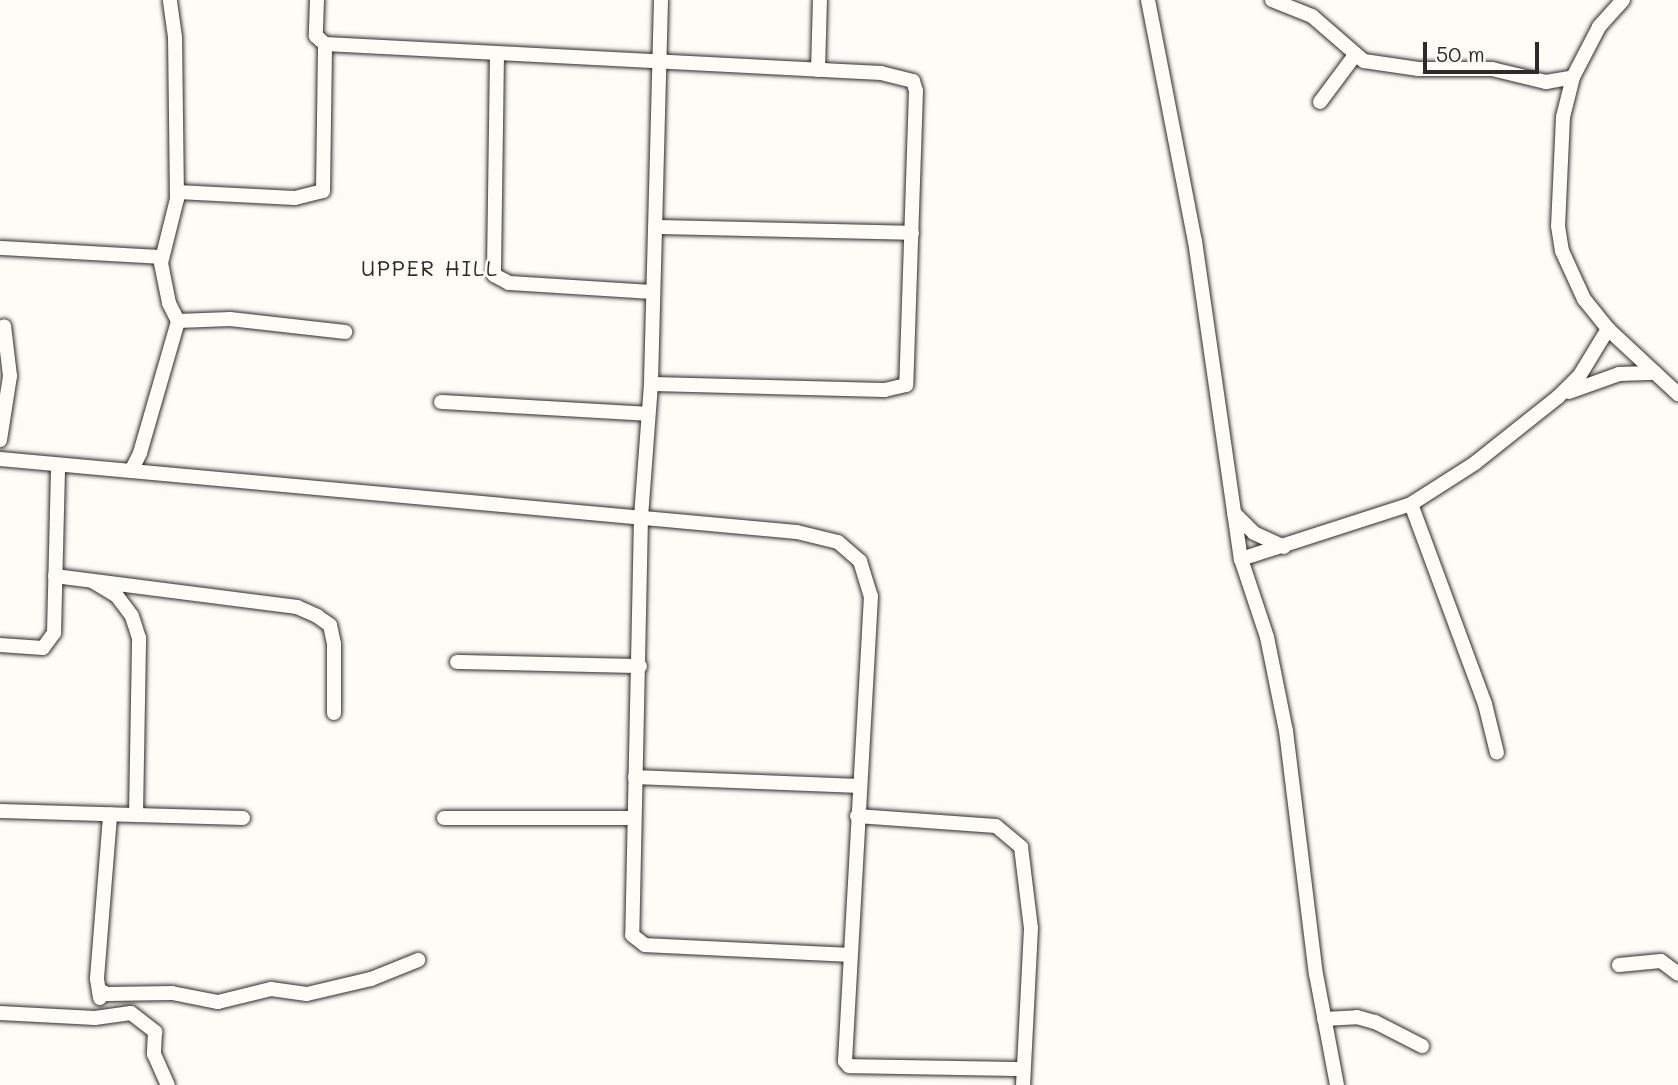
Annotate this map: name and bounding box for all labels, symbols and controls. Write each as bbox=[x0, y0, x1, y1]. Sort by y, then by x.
scale bar bbox=[1426, 28, 1542, 72]
text: 50 m bbox=[1436, 40, 1485, 67]
district label: UPPER HILL bbox=[362, 255, 498, 281]

